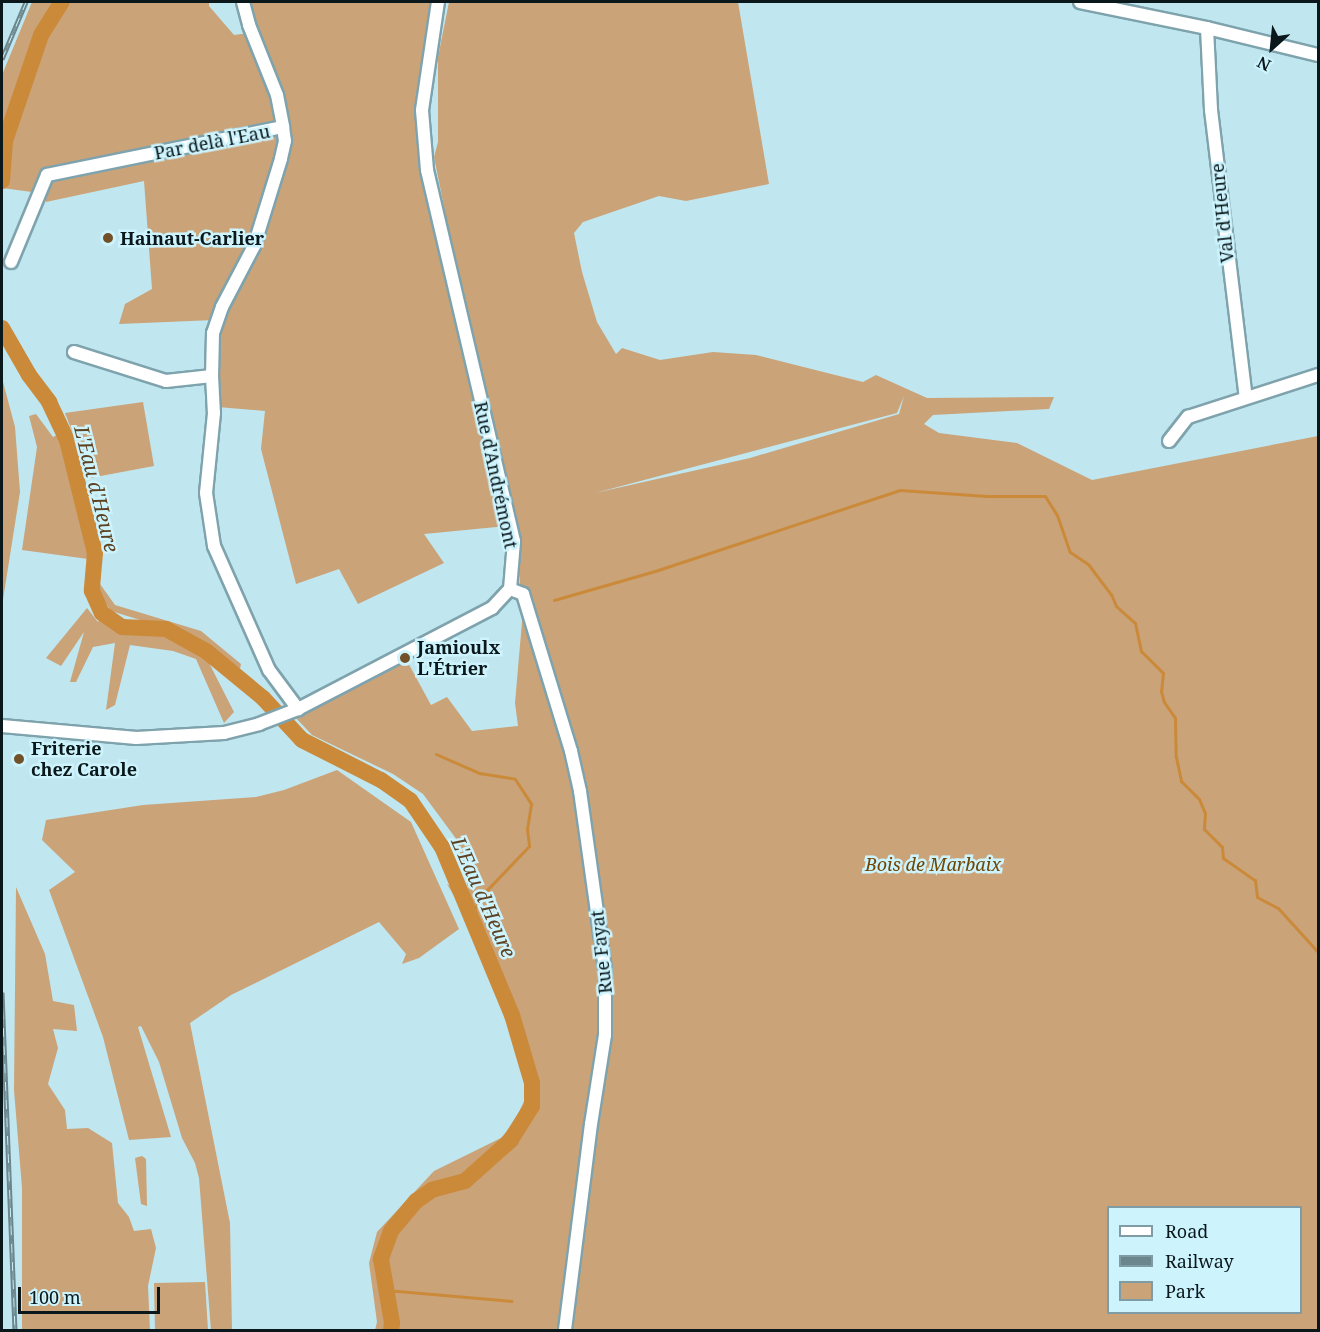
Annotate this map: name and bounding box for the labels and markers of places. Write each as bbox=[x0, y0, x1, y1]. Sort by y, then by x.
place label: Hainaut-Carlier bbox=[120, 227, 264, 249]
marker: Hainaut-Carlier bbox=[101, 231, 115, 245]
place label: Jamioulx L'Étrier bbox=[417, 637, 500, 680]
marker: Jamioulx L'Étrier bbox=[398, 651, 412, 665]
place label: Friterie chez Carole bbox=[31, 738, 137, 780]
marker: Friterie chez Carole bbox=[12, 752, 26, 766]

